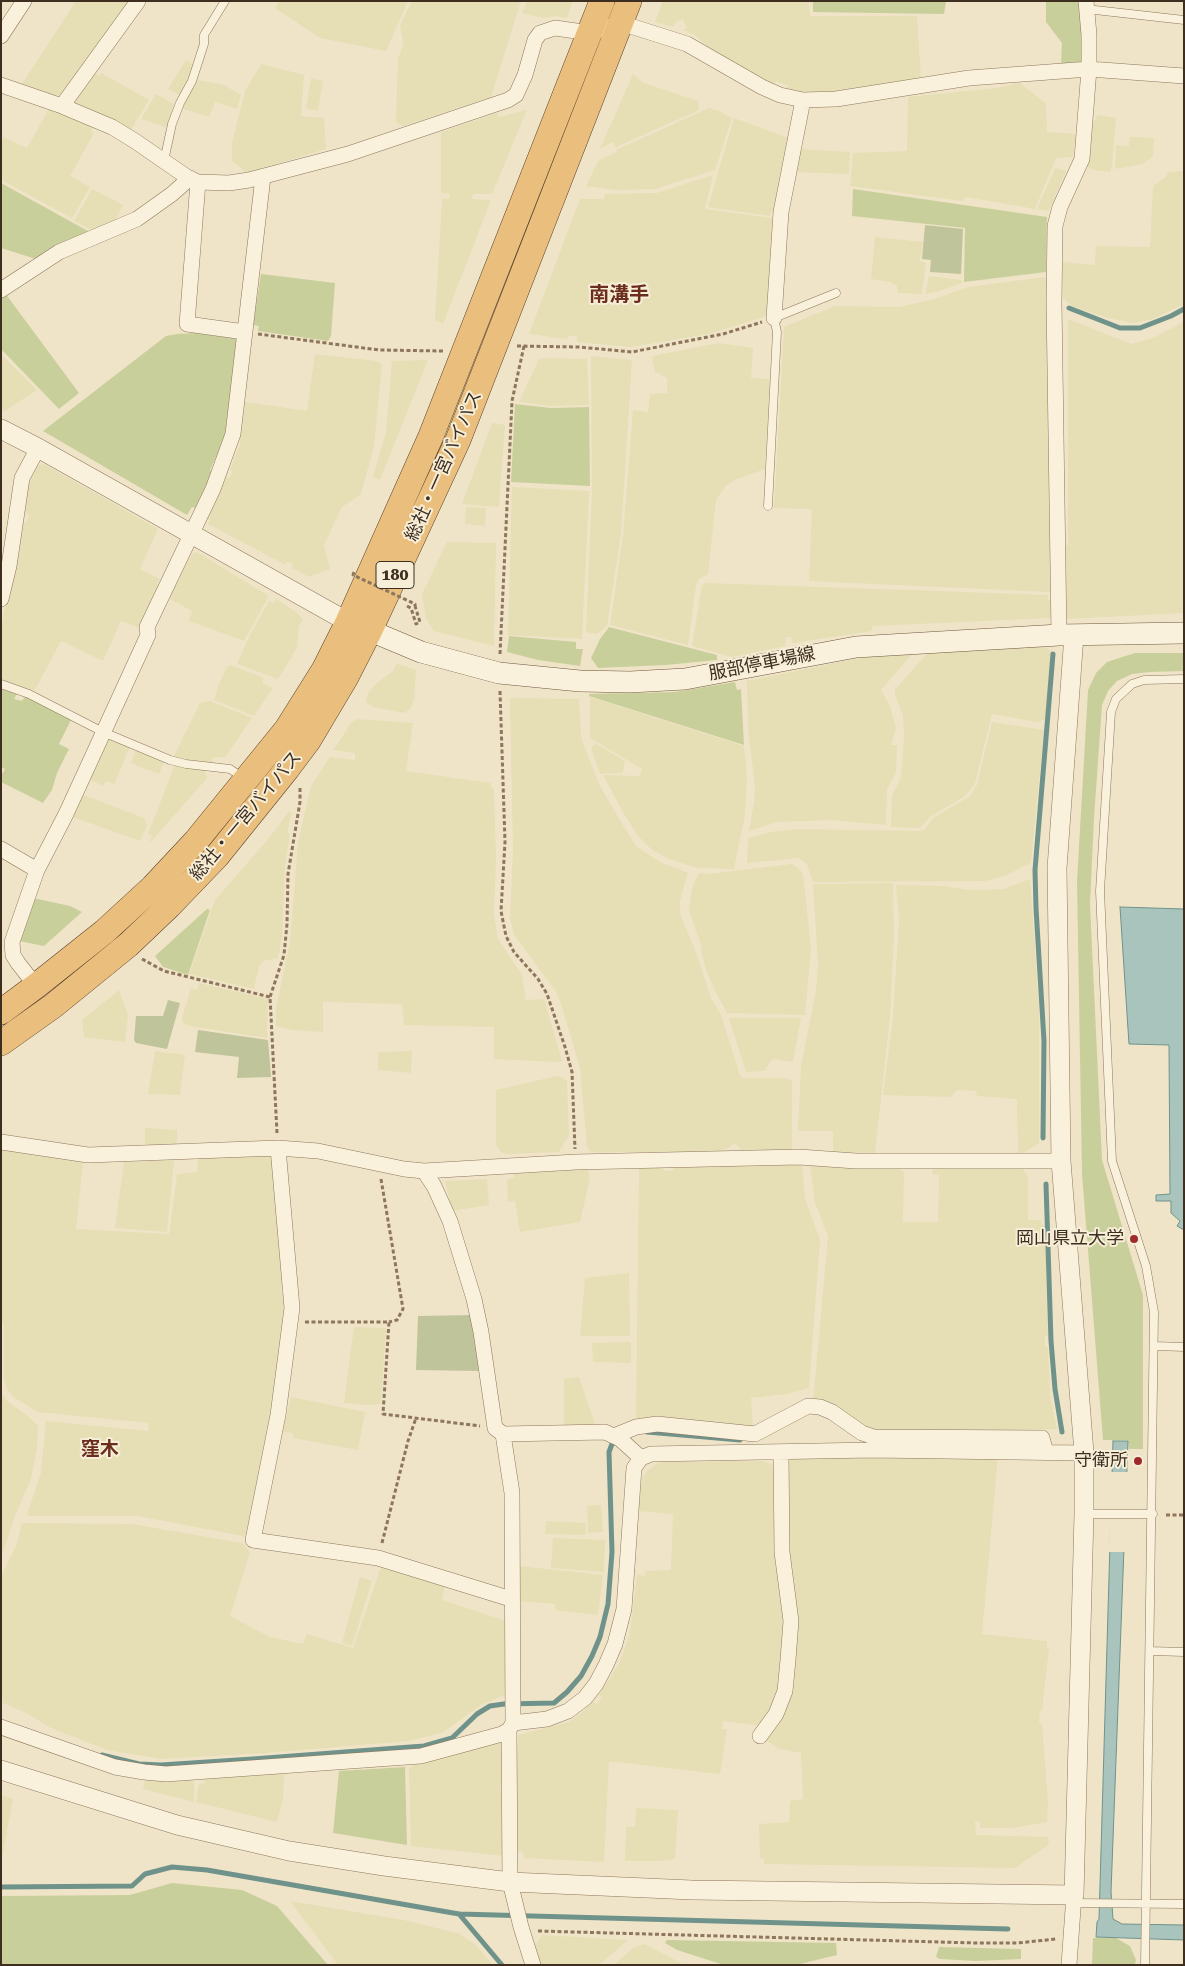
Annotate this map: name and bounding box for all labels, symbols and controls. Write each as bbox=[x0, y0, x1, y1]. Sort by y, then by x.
district label: 南溝手 bbox=[589, 283, 649, 307]
street label: 総社・一宮バイパス bbox=[401, 388, 487, 544]
road number: 180 bbox=[376, 562, 414, 588]
street label: 服部停車場線 bbox=[707, 643, 817, 685]
street label: 総社・一宮バイパス bbox=[186, 747, 306, 885]
place label: 岡山県立大学 bbox=[1016, 1228, 1124, 1250]
marker: 岡山県立大学 bbox=[1128, 1233, 1140, 1245]
district label: 窪木 bbox=[81, 1438, 119, 1460]
place label: 守衛所 bbox=[1074, 1450, 1128, 1472]
marker: 守衛所 bbox=[1132, 1455, 1144, 1467]

